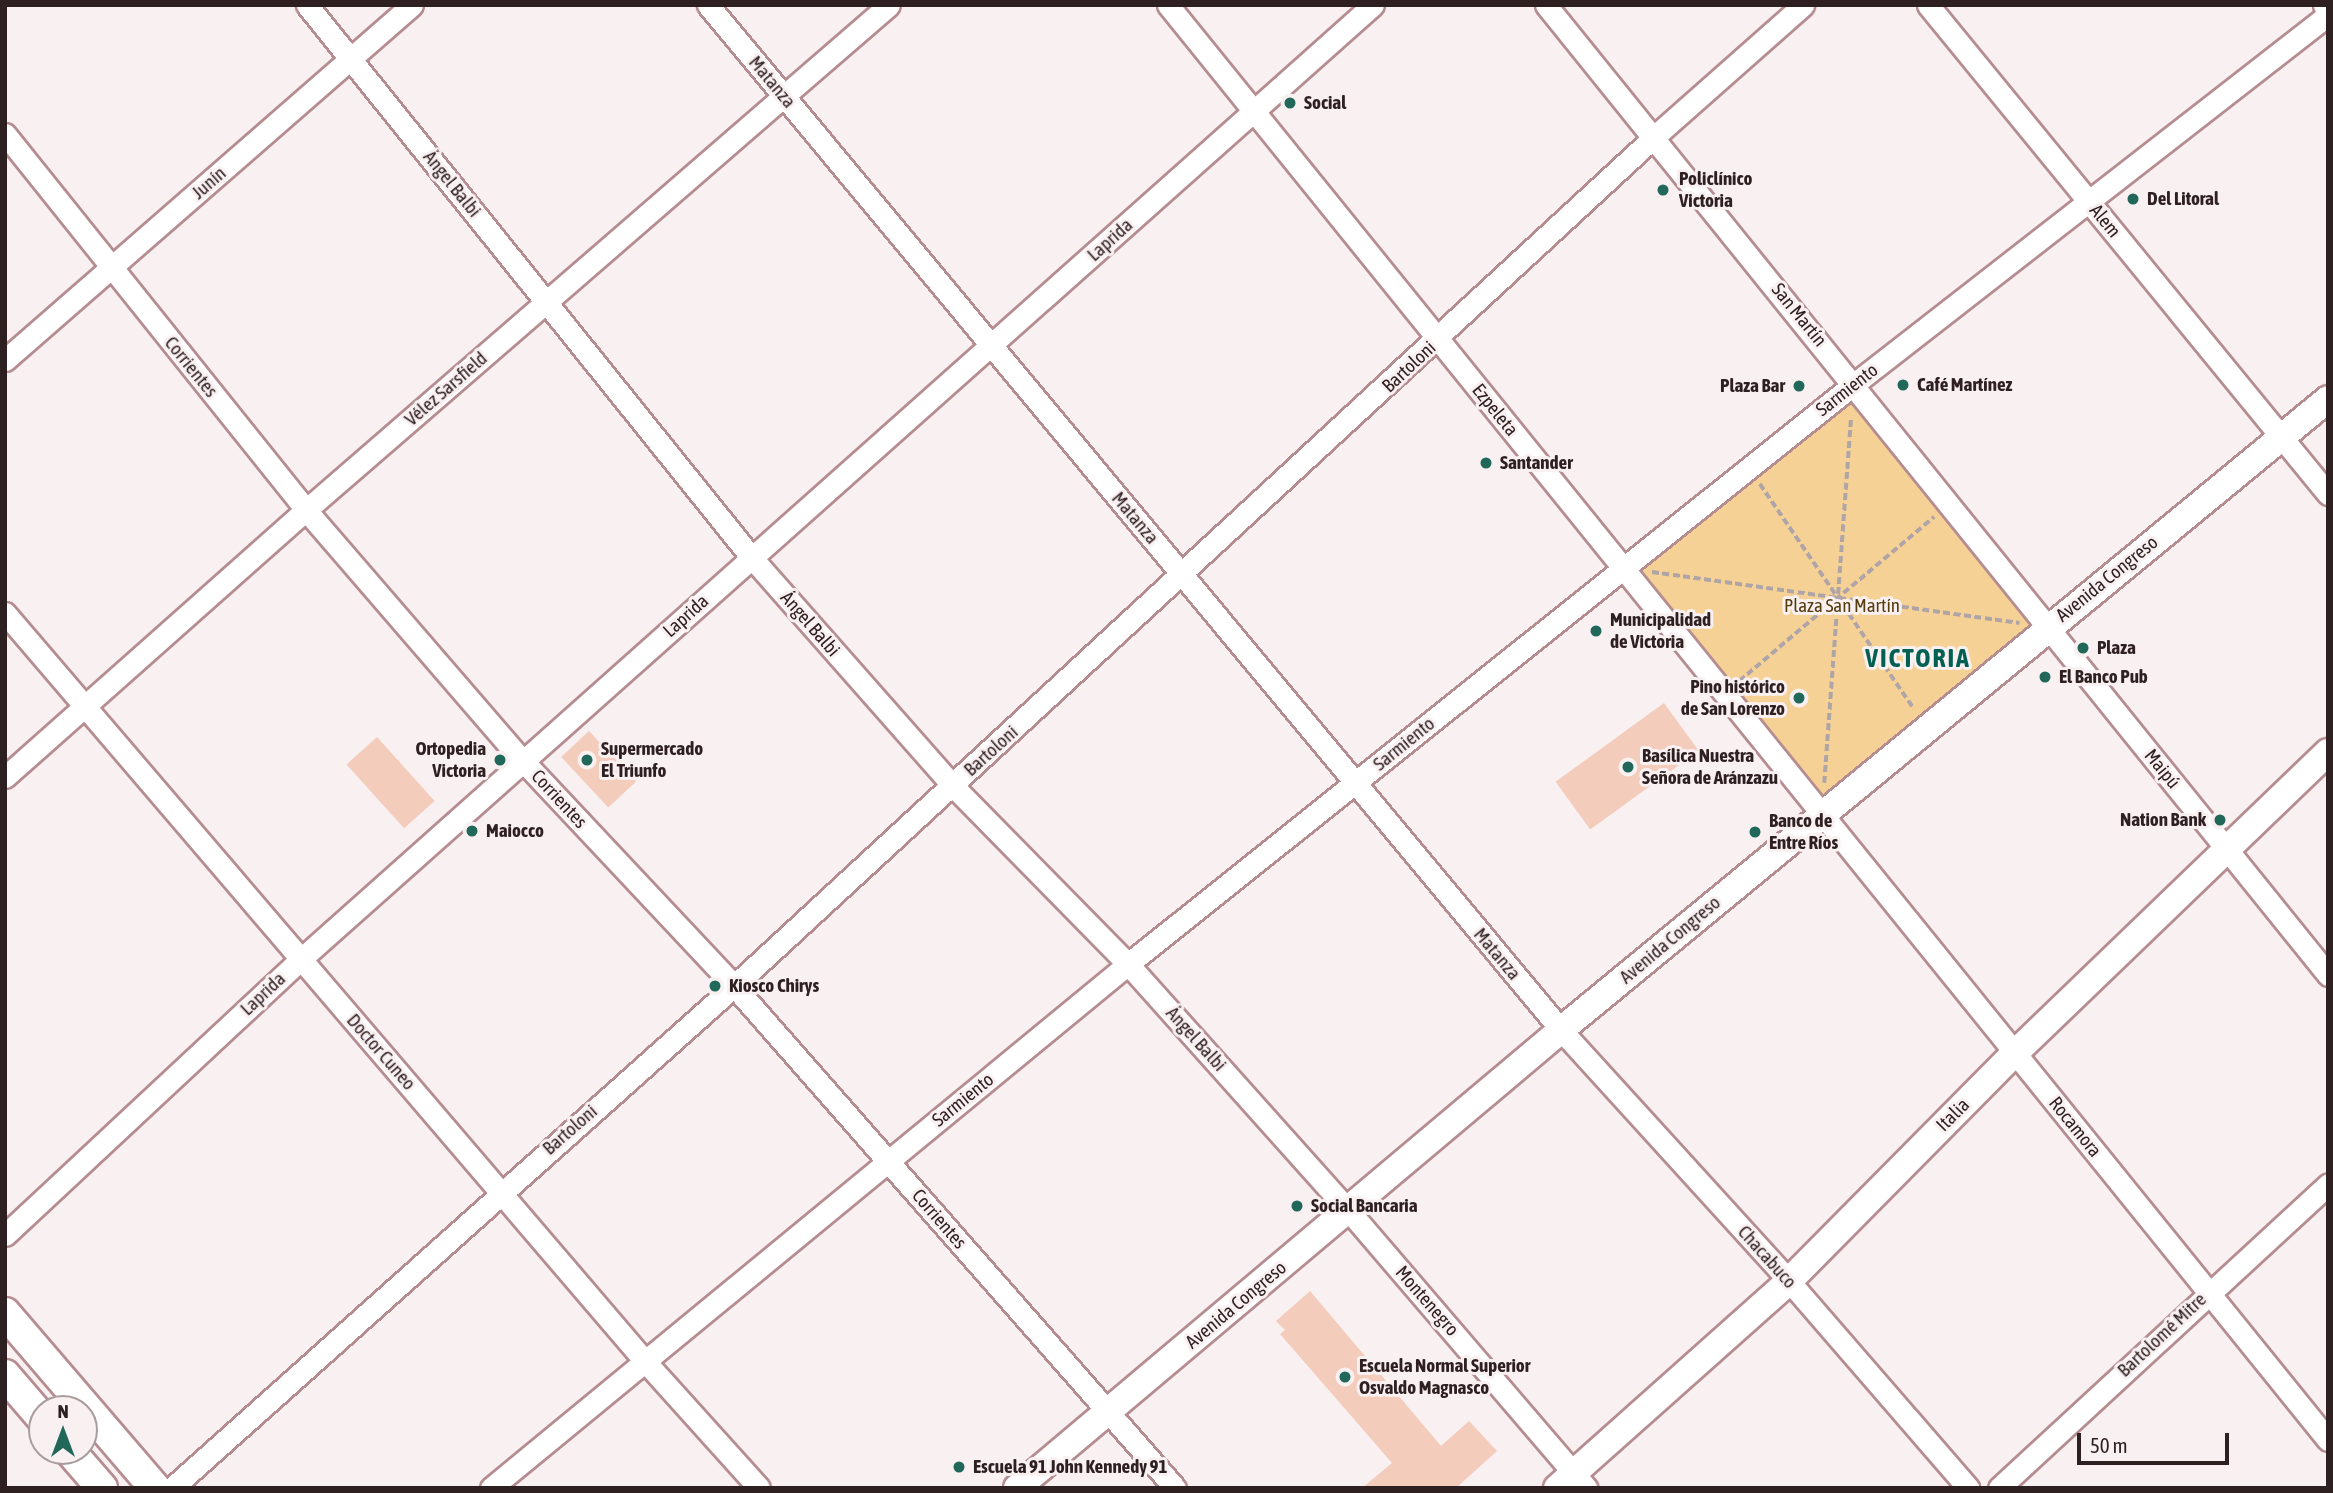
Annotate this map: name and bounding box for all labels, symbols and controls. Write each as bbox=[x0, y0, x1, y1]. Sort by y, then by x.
street label: Matanza bbox=[744, 51, 800, 113]
place label: Social bbox=[1304, 92, 1346, 114]
marker: Social bbox=[1282, 95, 1298, 111]
street label: Ángel Balbi bbox=[418, 146, 486, 222]
street label: Junín bbox=[187, 162, 231, 204]
place label: Policlínico Victoria bbox=[1679, 168, 1752, 212]
marker: Policlínico Victoria bbox=[1653, 180, 1673, 200]
place label: Del Litoral bbox=[2147, 188, 2219, 210]
marker: Del Litoral bbox=[2125, 191, 2141, 207]
street label: Alem bbox=[2085, 200, 2125, 242]
street label: Laprida bbox=[1083, 214, 1137, 266]
street label: San Martín bbox=[1767, 279, 1831, 351]
street label: Corrientes bbox=[160, 332, 222, 402]
street label: Bartoloni bbox=[1378, 337, 1440, 397]
street label: Vélez Sarsfield bbox=[400, 347, 492, 431]
street label: Sarmiento bbox=[1811, 359, 1883, 421]
place label: Café Martínez bbox=[1917, 374, 2012, 396]
place label: Plaza Bar bbox=[1720, 375, 1785, 397]
marker: Café Martínez bbox=[1895, 377, 1911, 393]
marker: Plaza Bar bbox=[1791, 378, 1807, 394]
street label: Ezpeleta bbox=[1467, 379, 1523, 441]
place label: Santander bbox=[1500, 452, 1573, 474]
marker: Santander bbox=[1478, 455, 1494, 471]
street label: Matanza bbox=[1107, 487, 1163, 549]
street label: Avenida Congreso bbox=[2052, 531, 2162, 627]
street label: Ángel Balbi bbox=[776, 587, 844, 661]
street label: Laprida bbox=[659, 590, 713, 642]
park label: Plaza San Martín bbox=[1784, 595, 1900, 617]
place label: Municipalidad de Victoria bbox=[1610, 609, 1711, 653]
marker: Municipalidad de Victoria bbox=[1588, 623, 1604, 639]
place label: Plaza bbox=[2097, 637, 2136, 659]
marker: Plaza bbox=[2075, 640, 2091, 656]
district label: VICTORIA bbox=[1866, 643, 1970, 675]
place label: El Banco Pub bbox=[2059, 666, 2148, 688]
marker: El Banco Pub bbox=[2037, 669, 2053, 685]
place label: Pino histórico de San Lorenzo bbox=[1681, 676, 1785, 720]
marker: Pino histórico de San Lorenzo bbox=[1791, 690, 1807, 706]
street label: Sarmiento bbox=[1369, 712, 1439, 776]
street label: Bartoloni bbox=[959, 721, 1023, 781]
place label: Ortopedia Victoria bbox=[416, 738, 486, 782]
place label: Supermercado El Triunfo bbox=[601, 738, 703, 782]
place label: Basílica Nuestra Señora de Aránzazu bbox=[1642, 745, 1778, 789]
street label: Maipú bbox=[2139, 745, 2185, 793]
marker: Ortopedia Victoria bbox=[492, 752, 508, 768]
marker: Supermercado El Triunfo bbox=[579, 752, 595, 768]
marker: Basílica Nuestra Señora de Aránzazu bbox=[1620, 759, 1636, 775]
street label: Corrientes bbox=[526, 765, 592, 833]
place label: Nation Bank bbox=[2120, 809, 2206, 831]
place label: Banco de Entre Ríos bbox=[1769, 810, 1838, 854]
marker: Nation Bank bbox=[2212, 812, 2228, 828]
place label: Maiocco bbox=[486, 820, 544, 842]
marker: Maiocco bbox=[464, 823, 480, 839]
marker: Banco de Entre Ríos bbox=[1747, 824, 1763, 840]
street label: Avenida Congreso bbox=[1615, 891, 1725, 989]
street label: Matanza bbox=[1469, 923, 1525, 985]
street label: Laprida bbox=[236, 968, 290, 1020]
place label: Kiosco Chirys bbox=[729, 975, 819, 997]
marker: Kiosco Chirys bbox=[707, 978, 723, 994]
street label: Ángel Balbi bbox=[1161, 1002, 1231, 1076]
street label: Doctor Cuneo bbox=[342, 1009, 420, 1095]
street label: Sarmiento bbox=[928, 1068, 998, 1132]
street label: Rocamora bbox=[2044, 1092, 2106, 1162]
street label: Italia bbox=[1932, 1094, 1974, 1136]
street label: Bartoloni bbox=[538, 1100, 602, 1160]
street label: Corrientes bbox=[907, 1185, 971, 1253]
place label: Social Bancaria bbox=[1311, 1195, 1418, 1217]
marker: Social Bancaria bbox=[1289, 1198, 1305, 1214]
street label: Chacabuco bbox=[1733, 1221, 1801, 1293]
street label: Avenida Congreso bbox=[1181, 1256, 1291, 1354]
street label: Montenegro bbox=[1390, 1261, 1464, 1341]
street label: Bartolomé Mitre bbox=[2113, 1288, 2211, 1382]
place label: Escuela Normal Superior Osvaldo Magnasco bbox=[1359, 1355, 1530, 1399]
marker: Escuela Normal Superior Osvaldo Magnasco bbox=[1337, 1369, 1353, 1385]
north arrow bbox=[28, 1395, 98, 1465]
text: N bbox=[57, 1400, 69, 1422]
scale bar bbox=[2081, 1420, 2233, 1464]
text: 50 m bbox=[2090, 1433, 2128, 1457]
place label: Escuela 91 John Kennedy 91 bbox=[973, 1456, 1167, 1478]
marker: Escuela 91 John Kennedy 91 bbox=[951, 1459, 967, 1475]

